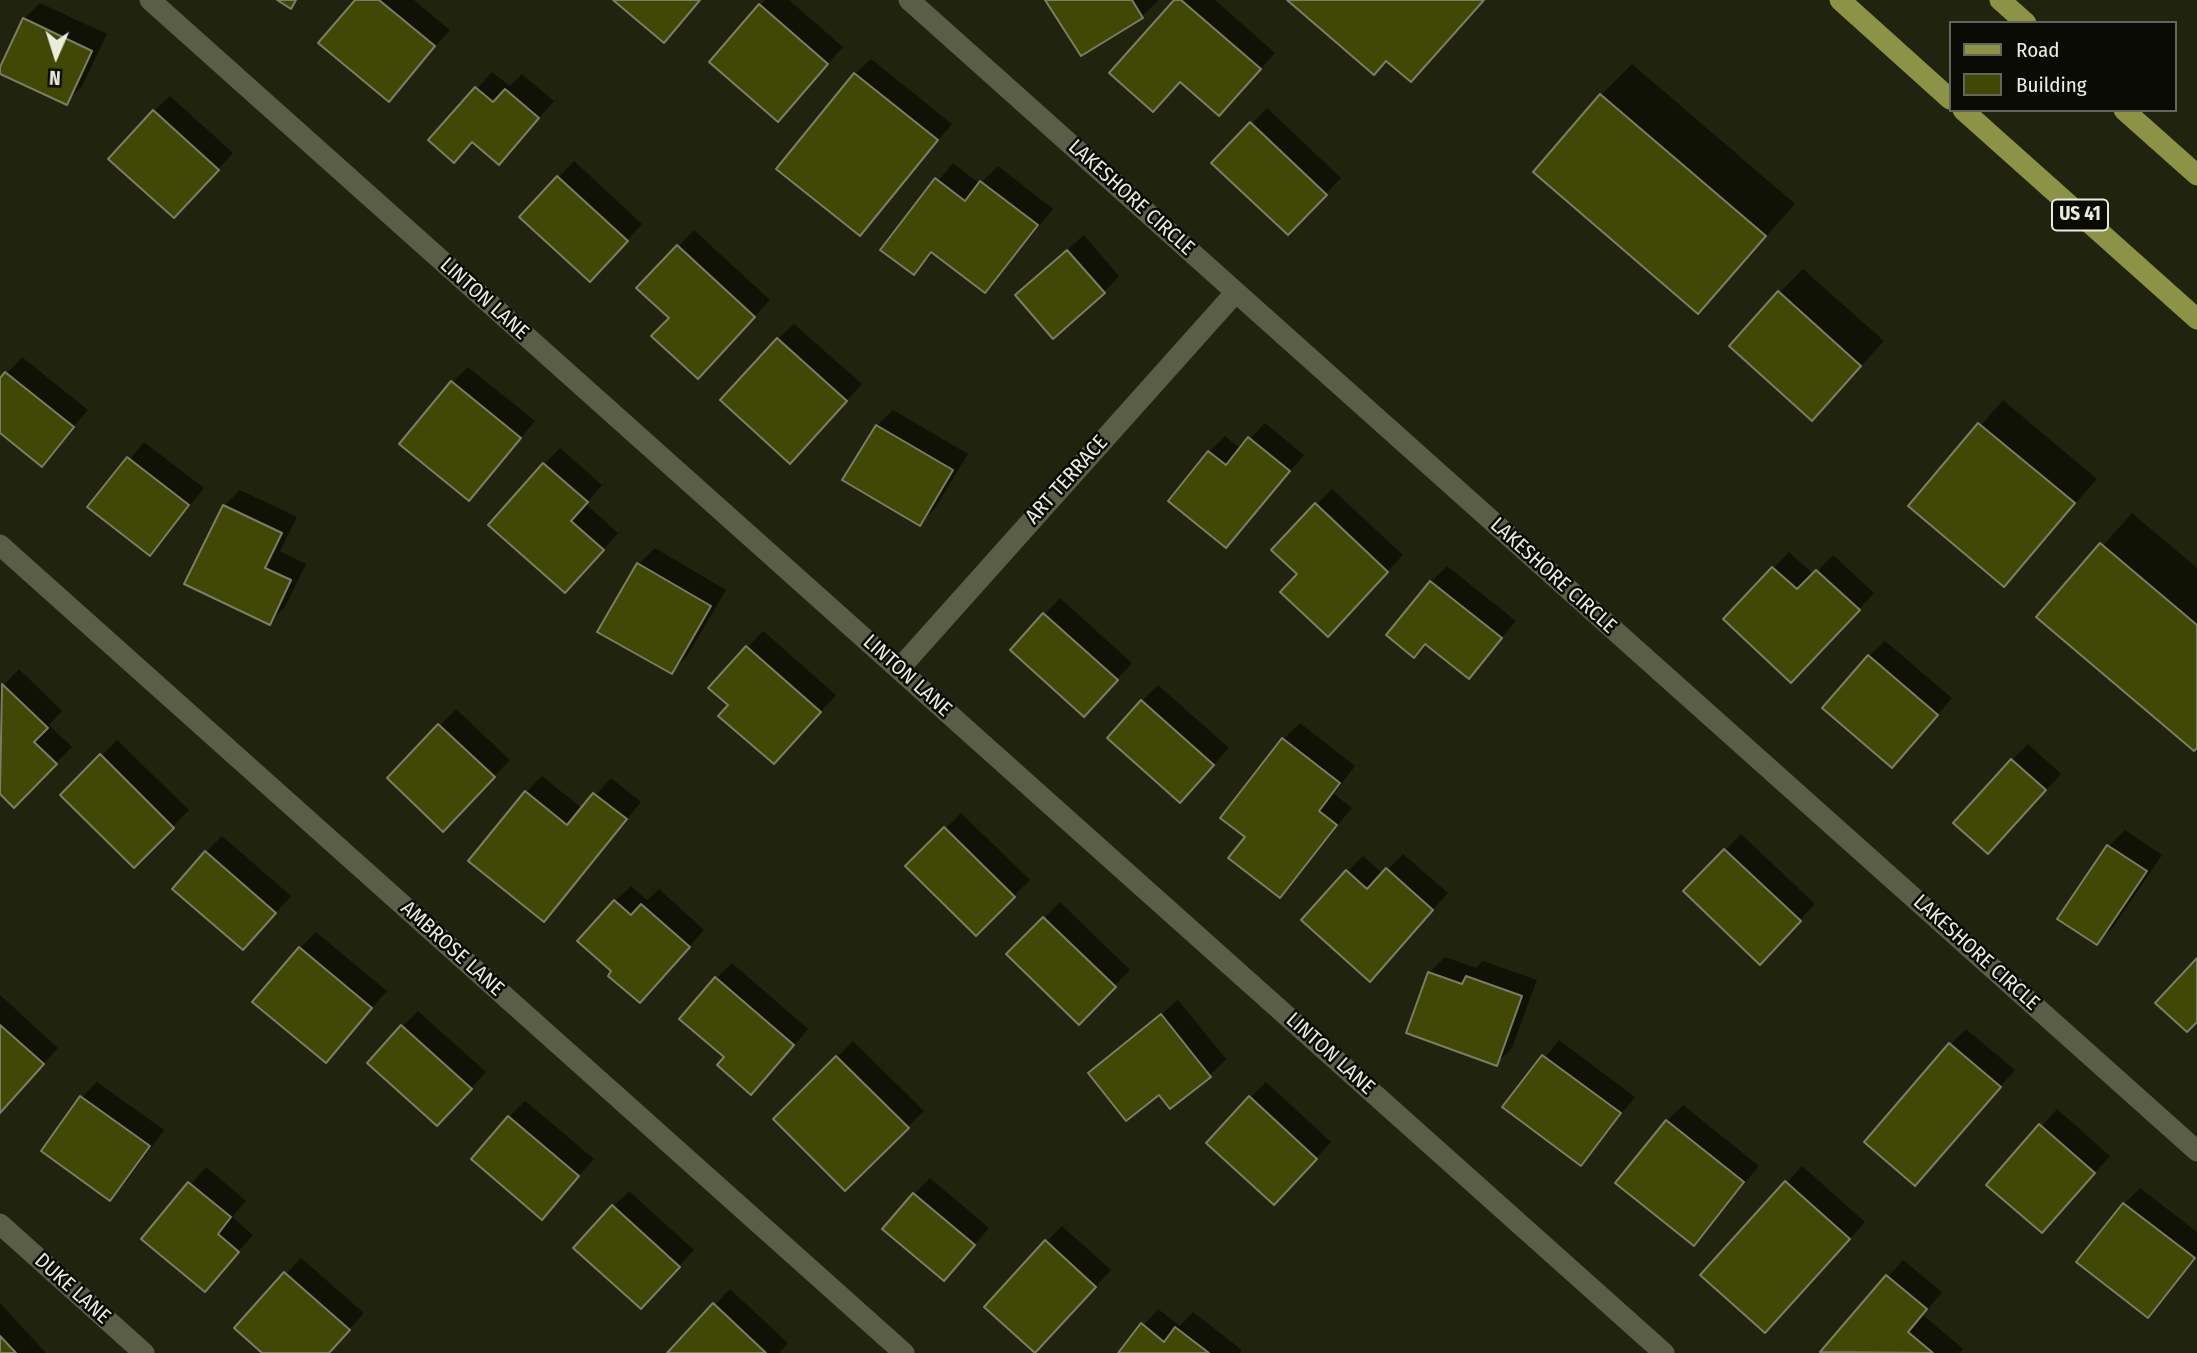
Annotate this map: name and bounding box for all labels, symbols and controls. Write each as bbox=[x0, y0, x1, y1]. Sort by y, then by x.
north arrow bbox=[21, 21, 91, 91]
legend bbox=[1948, 21, 2176, 112]
text: Road bbox=[2016, 37, 2060, 63]
text: N bbox=[49, 66, 61, 89]
text: Building bbox=[2016, 72, 2087, 98]
street label: LAKESHORE CIRCLE bbox=[1063, 135, 1199, 261]
road number: US 41 bbox=[2052, 200, 2108, 230]
street label: LINTON LANE bbox=[435, 253, 533, 345]
street label: ART TERRACE bbox=[1021, 430, 1113, 530]
street label: LAKESHORE CIRCLE bbox=[1485, 513, 1621, 639]
street label: LINTON LANE bbox=[858, 630, 956, 722]
street label: LAKESHORE CIRCLE bbox=[1908, 890, 2044, 1016]
street label: AMBROSE LANE bbox=[395, 896, 509, 1002]
street label: LINTON LANE bbox=[1281, 1008, 1379, 1100]
street label: DUKE LANE bbox=[29, 1248, 115, 1330]

